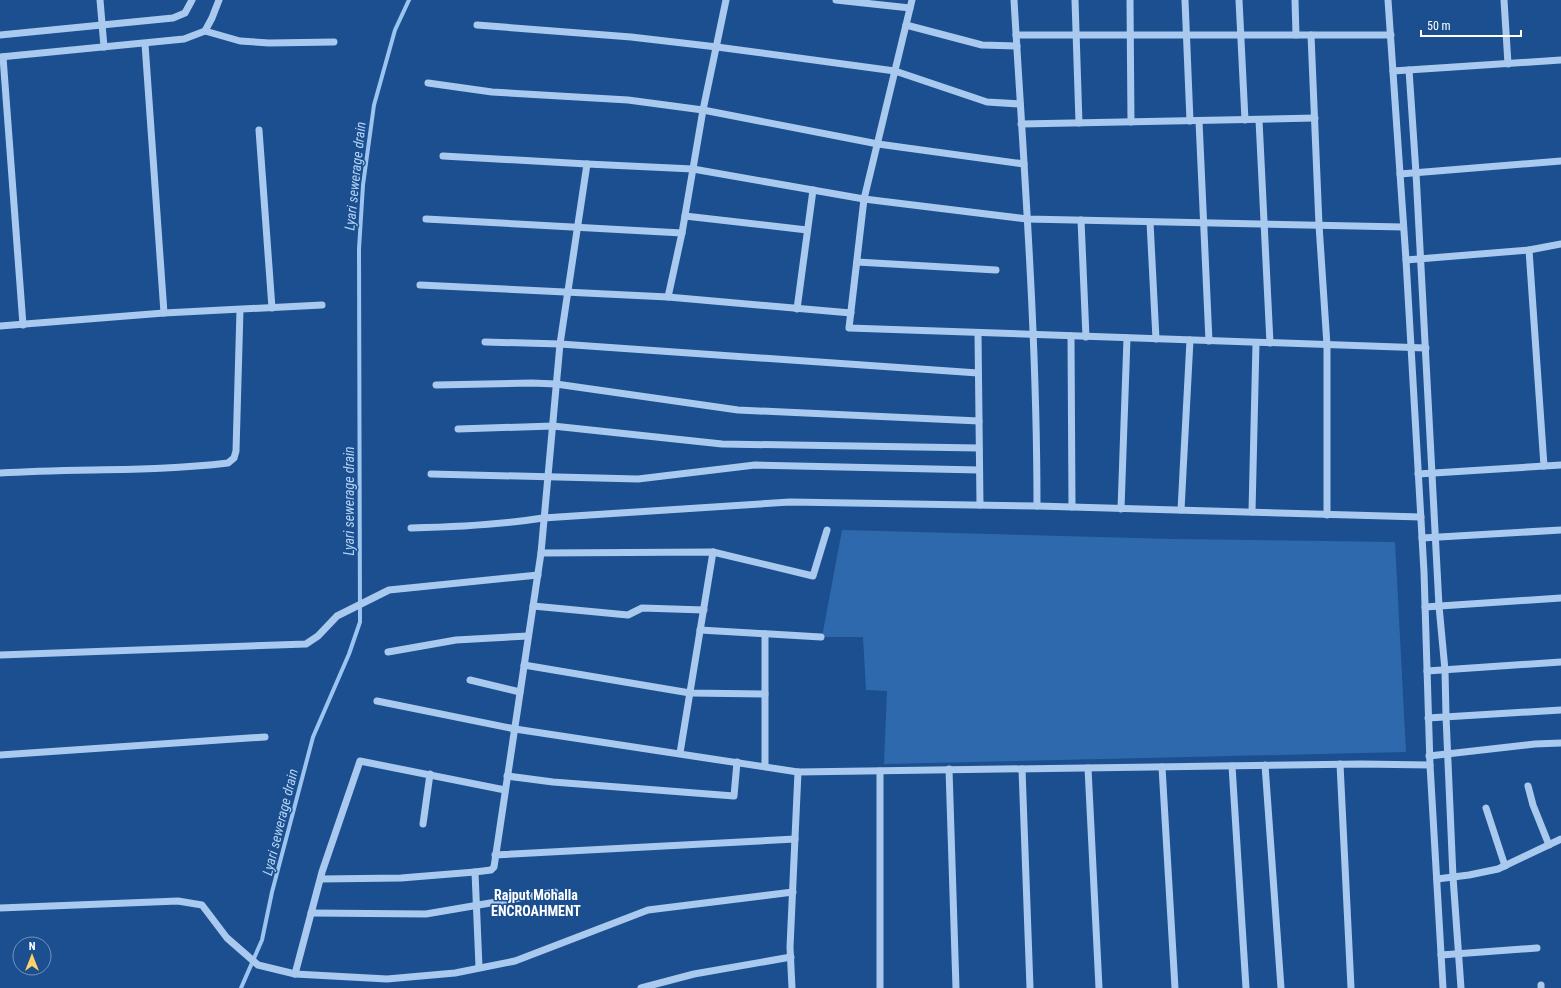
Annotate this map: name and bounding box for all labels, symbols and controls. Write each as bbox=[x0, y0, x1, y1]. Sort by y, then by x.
scale bar bbox=[1421, 12, 1521, 38]
text: 50 m bbox=[1427, 19, 1451, 33]
water label: Lyari sewerage drain bbox=[341, 121, 369, 231]
water label: Lyari sewerage drain bbox=[341, 446, 357, 556]
water label: Lyari sewerage drain bbox=[259, 767, 301, 877]
district label: Rajput Mohalla ENCROAHMENT bbox=[491, 887, 581, 919]
north arrow bbox=[12, 936, 52, 976]
text: N bbox=[29, 940, 36, 953]

